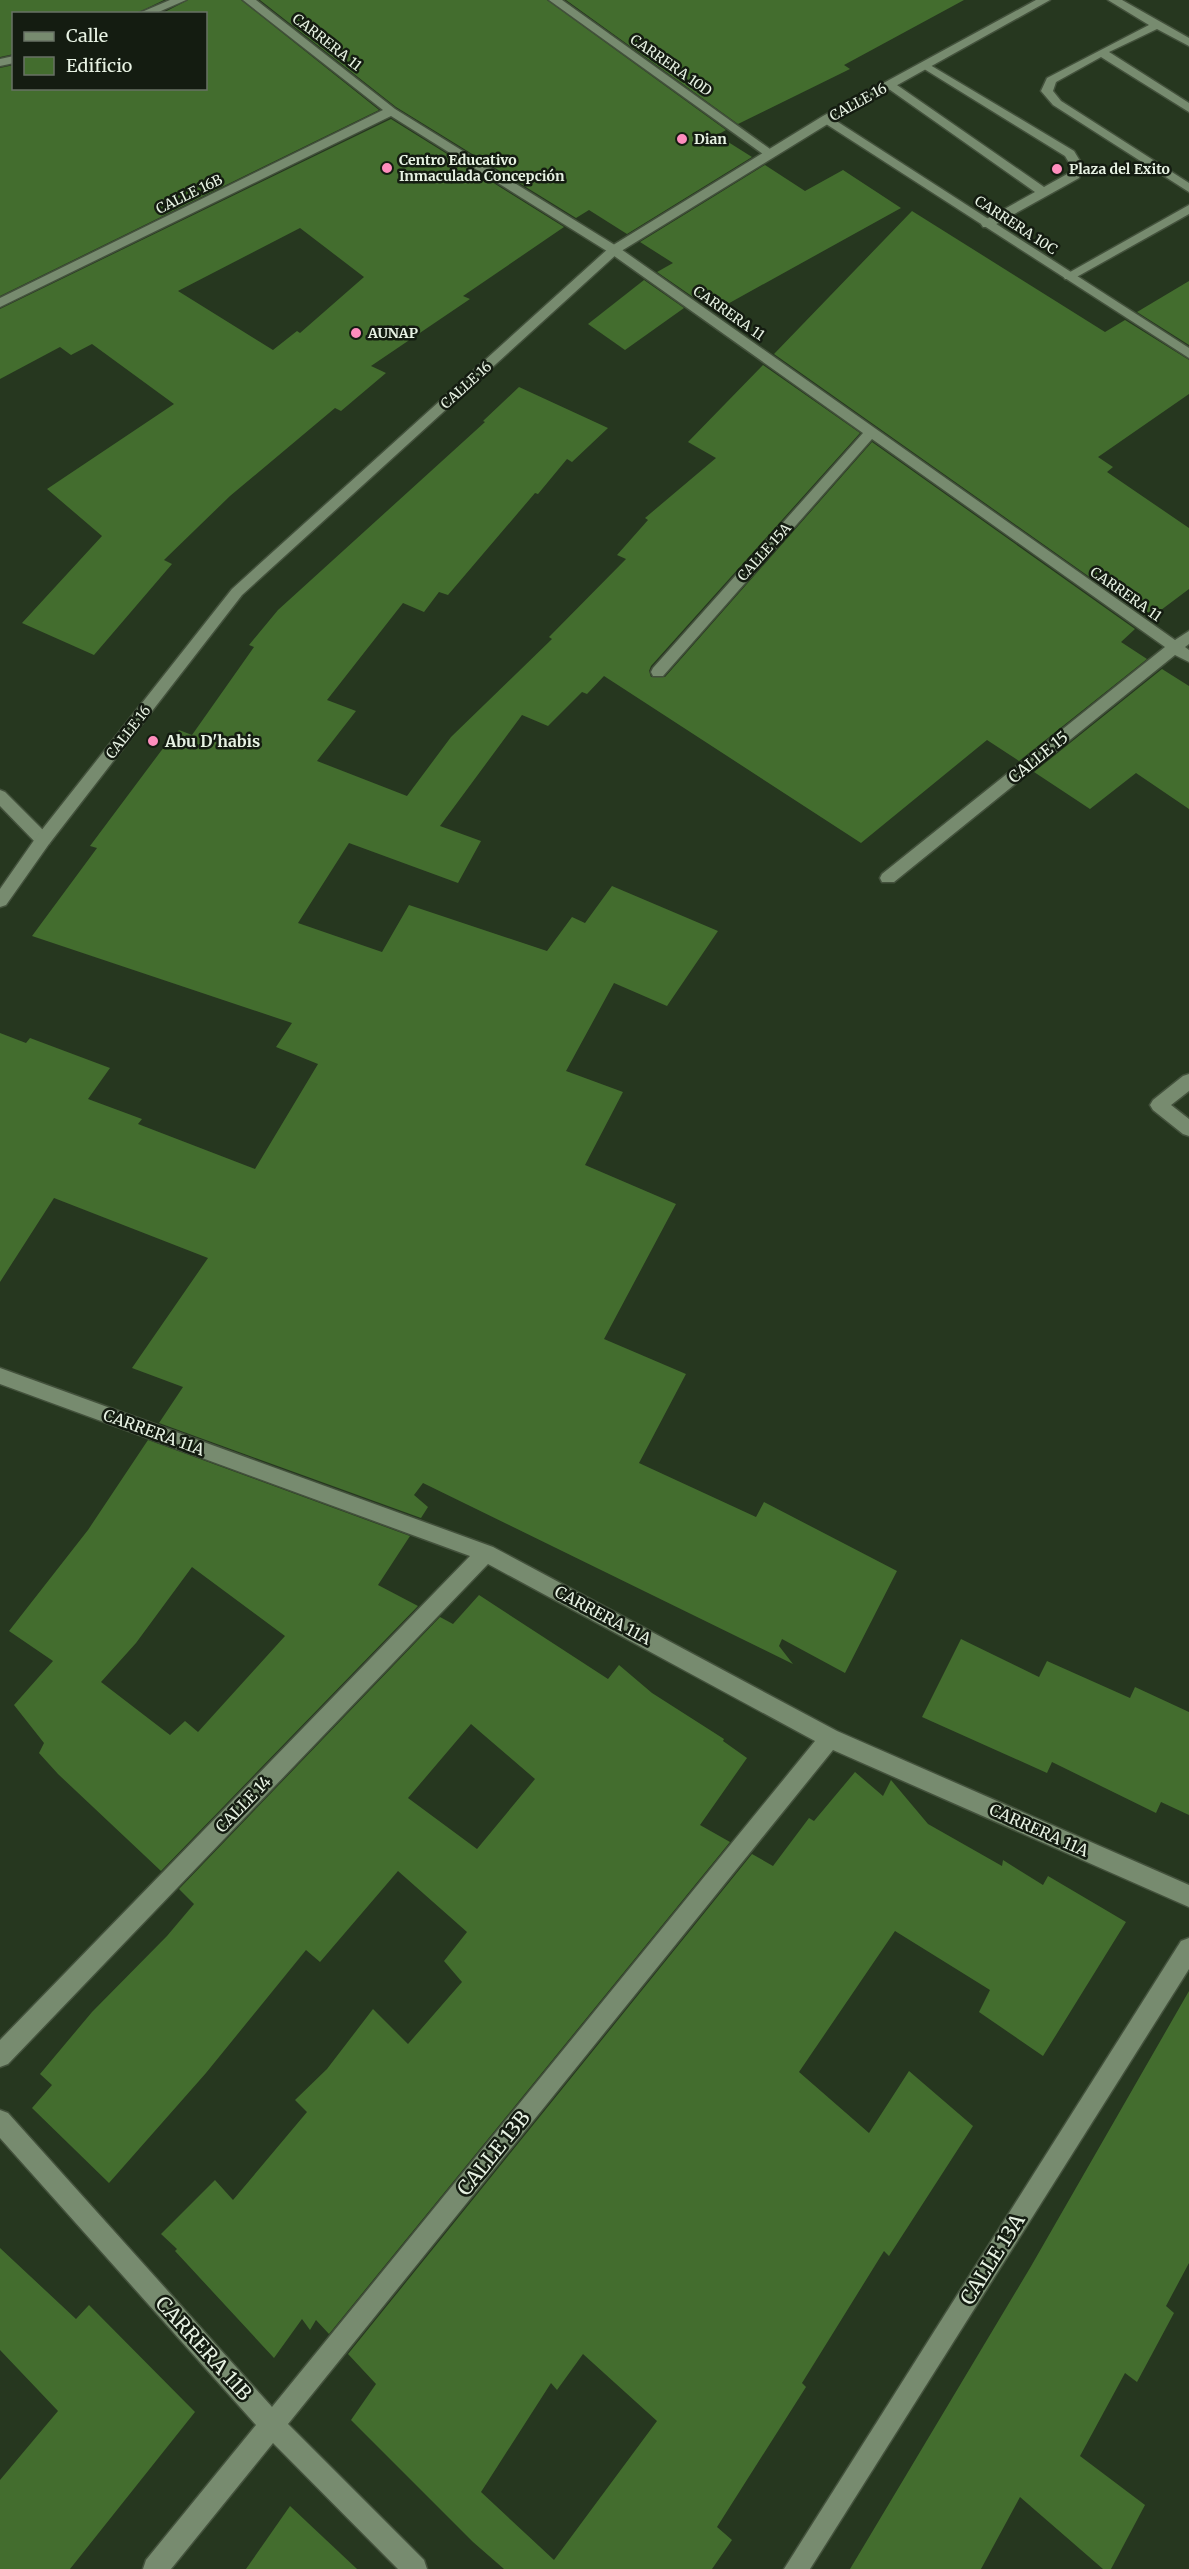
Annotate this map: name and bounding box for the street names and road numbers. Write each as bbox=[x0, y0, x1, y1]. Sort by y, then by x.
street label: CARRERA 11 bbox=[289, 9, 365, 75]
street label: CARRERA 10D bbox=[627, 30, 716, 100]
street label: CALLE 16 bbox=[826, 79, 890, 125]
street label: CALLE 16B bbox=[153, 170, 225, 218]
street label: CARRERA 10C bbox=[971, 192, 1061, 258]
street label: CARRERA 11 bbox=[690, 282, 768, 344]
street label: CALLE 16 bbox=[437, 357, 495, 413]
street label: CALLE 15A bbox=[733, 519, 795, 585]
street label: CARRERA 11 bbox=[1087, 563, 1165, 625]
street label: CALLE 16 bbox=[102, 702, 154, 762]
street label: CALLE 15 bbox=[1004, 727, 1072, 787]
street label: CARRERA 11A bbox=[101, 1404, 208, 1460]
street label: CARRERA 11A bbox=[551, 1581, 655, 1649]
street label: CALLE 14 bbox=[211, 1771, 275, 1837]
street label: CARRERA 11A bbox=[986, 1799, 1092, 1861]
street label: CALLE 13B bbox=[451, 2106, 535, 2200]
street label: CALLE 13A bbox=[954, 2208, 1030, 2309]
street label: CARRERA 11B bbox=[151, 2291, 257, 2405]

